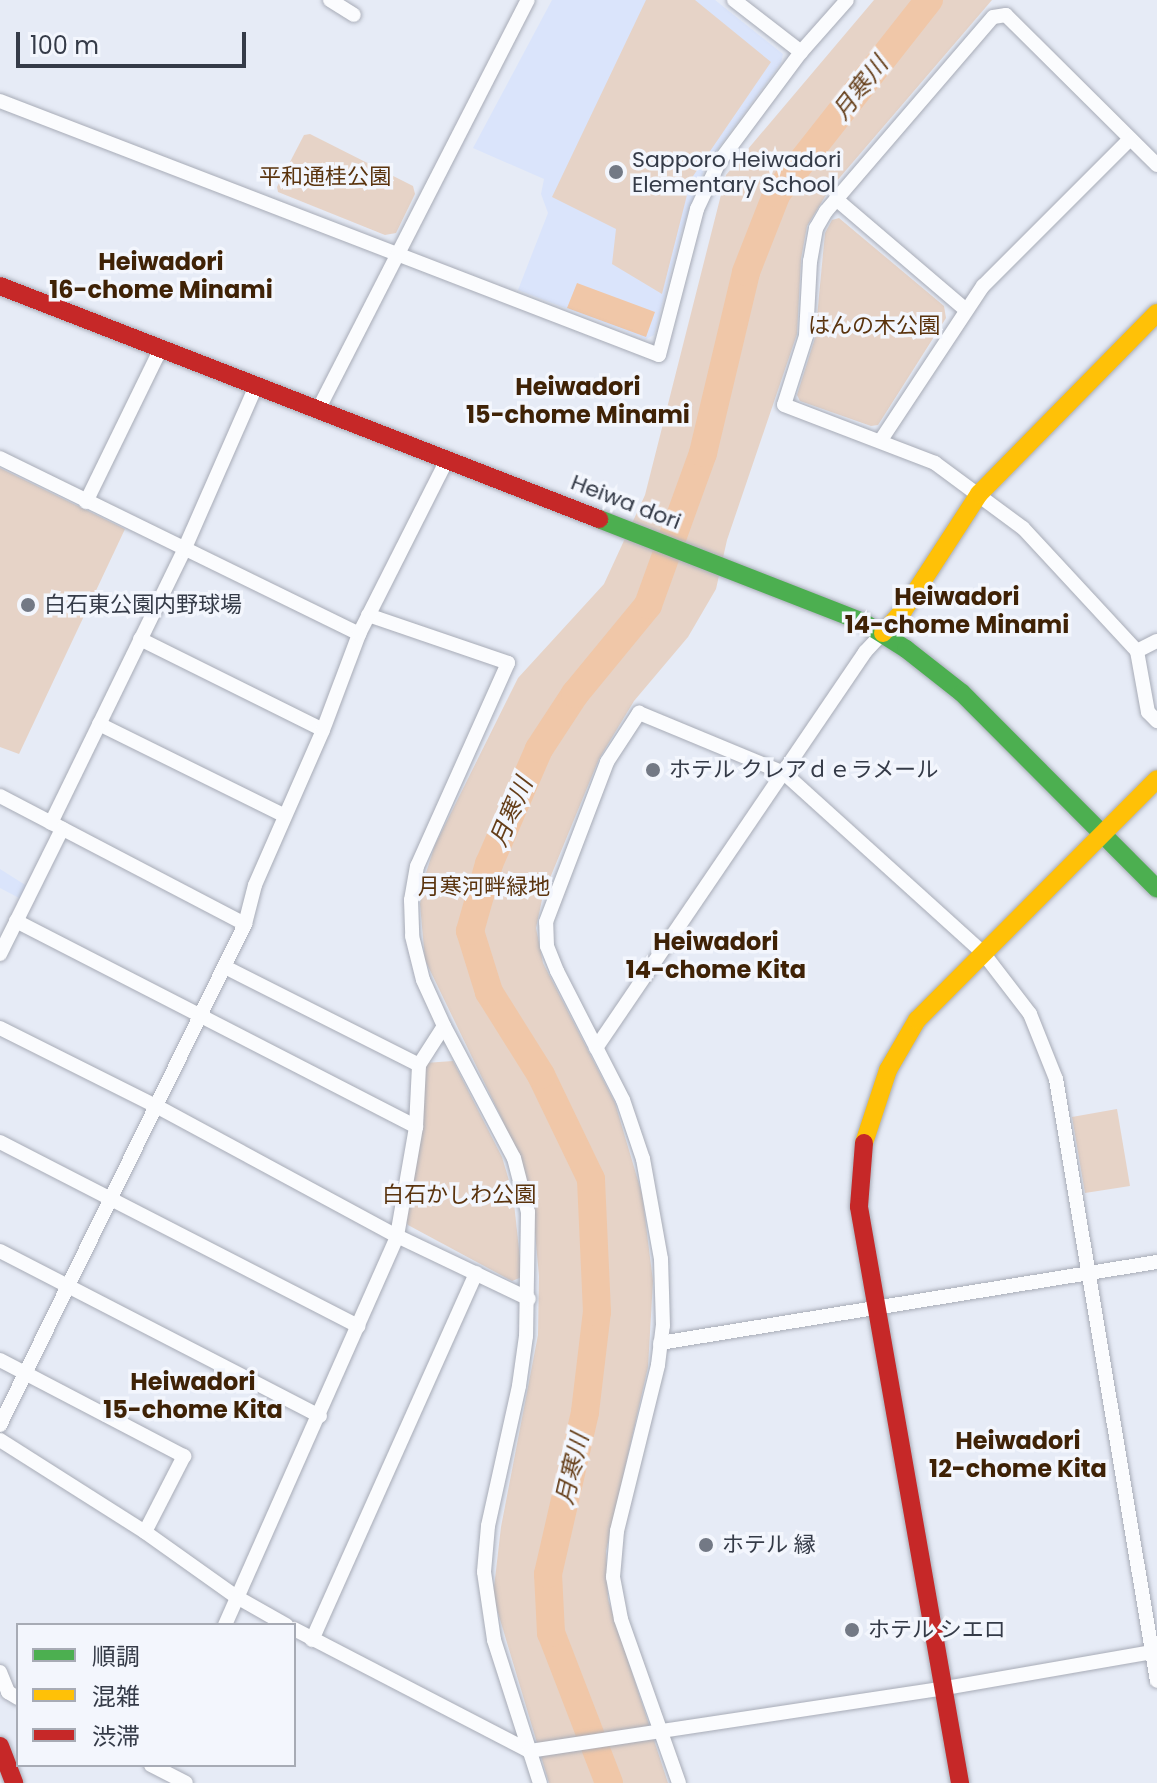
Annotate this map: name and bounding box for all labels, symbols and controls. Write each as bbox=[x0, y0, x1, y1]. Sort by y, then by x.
scale bar bbox=[20, 16, 250, 66]
text: 100 m bbox=[30, 29, 99, 62]
water label: 月寒川 bbox=[826, 51, 894, 125]
place label: Sapporo Heiwadori Elementary School bbox=[632, 146, 842, 198]
marker: Sapporo Heiwadori Elementary School bbox=[607, 163, 625, 181]
park label: 平和通桂公園 bbox=[259, 164, 391, 190]
district label: Heiwadori 16-chome Minami bbox=[49, 248, 273, 304]
park label: はんの木公園 bbox=[808, 313, 940, 339]
district label: Heiwadori 15-chome Minami bbox=[466, 373, 690, 429]
street label: Heiwa dori bbox=[567, 469, 685, 535]
district label: Heiwadori 14-chome Minami bbox=[845, 583, 1069, 639]
place label: 白石東公園内野球場 bbox=[44, 592, 242, 618]
marker: 白石東公園内野球場 bbox=[19, 596, 37, 614]
place label: ホテル クレアｄｅラメール bbox=[669, 757, 939, 783]
marker: ホテル クレアｄｅラメール bbox=[644, 761, 662, 779]
water label: 月寒川 bbox=[484, 773, 538, 851]
park label: 月寒河畔緑地 bbox=[418, 874, 550, 900]
district label: Heiwadori 14-chome Kita bbox=[626, 928, 806, 984]
park label: 白石かしわ公園 bbox=[382, 1182, 536, 1208]
district label: Heiwadori 15-chome Kita bbox=[103, 1368, 283, 1424]
district label: Heiwadori 12-chome Kita bbox=[929, 1427, 1107, 1483]
water label: 月寒川 bbox=[550, 1431, 594, 1507]
place label: ホテル 縁 bbox=[722, 1532, 816, 1558]
marker: ホテル 縁 bbox=[697, 1536, 715, 1554]
place label: ホテル シエロ bbox=[868, 1617, 1006, 1643]
marker: ホテル シエロ bbox=[843, 1621, 861, 1639]
legend bbox=[16, 1623, 296, 1767]
text: 順調 bbox=[92, 1640, 140, 1673]
text: 混雑 bbox=[92, 1680, 140, 1713]
text: 渋滞 bbox=[92, 1720, 140, 1753]

